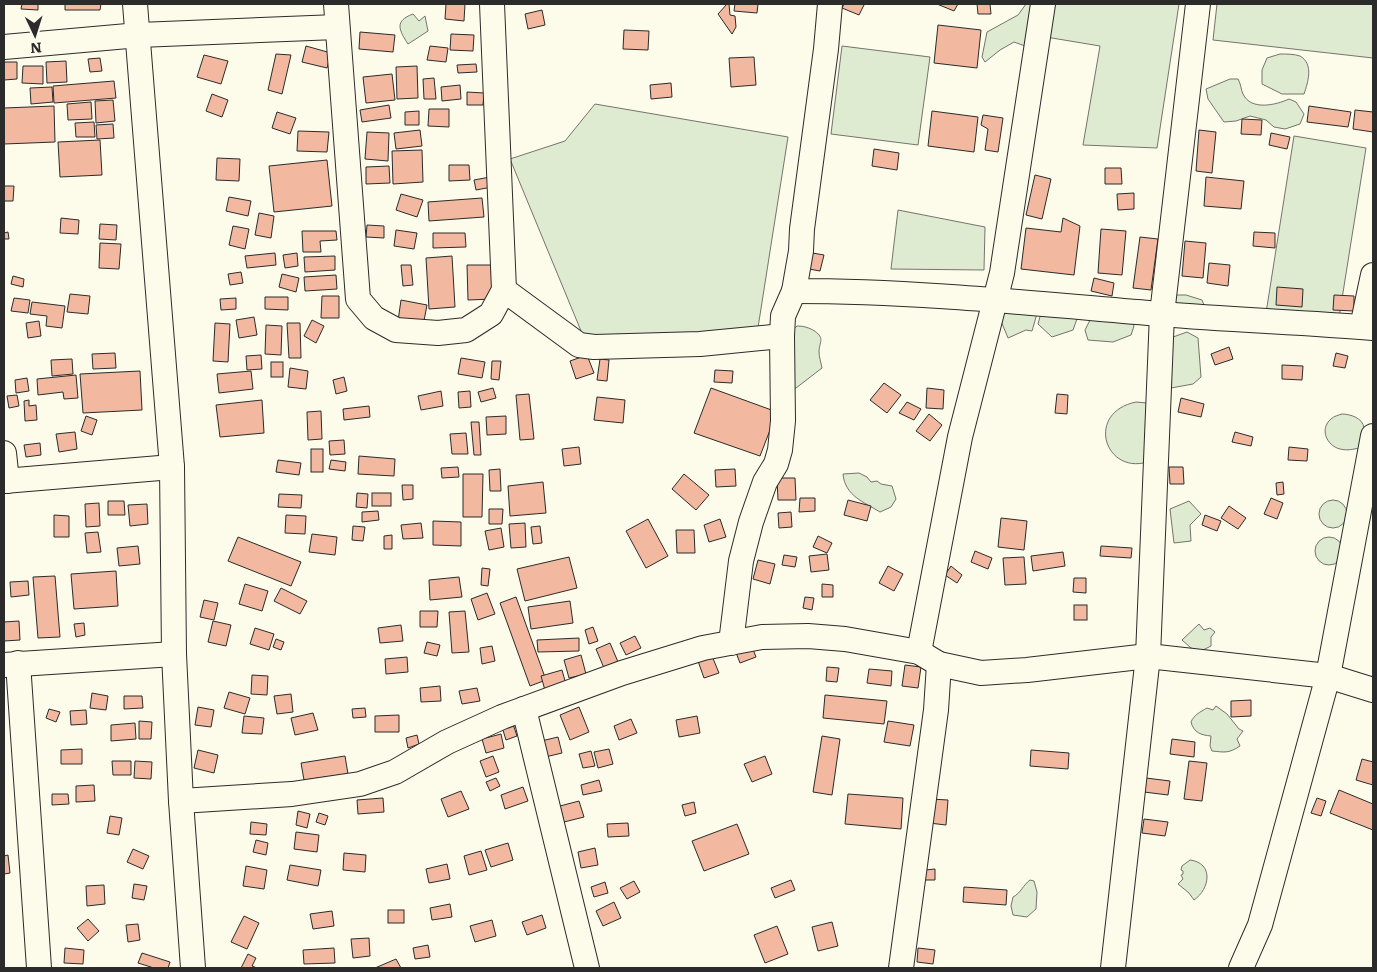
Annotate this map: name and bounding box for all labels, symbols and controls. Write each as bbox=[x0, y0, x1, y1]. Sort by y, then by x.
north arrow bbox=[10, 10, 60, 60]
text: N bbox=[29, 39, 43, 59]

